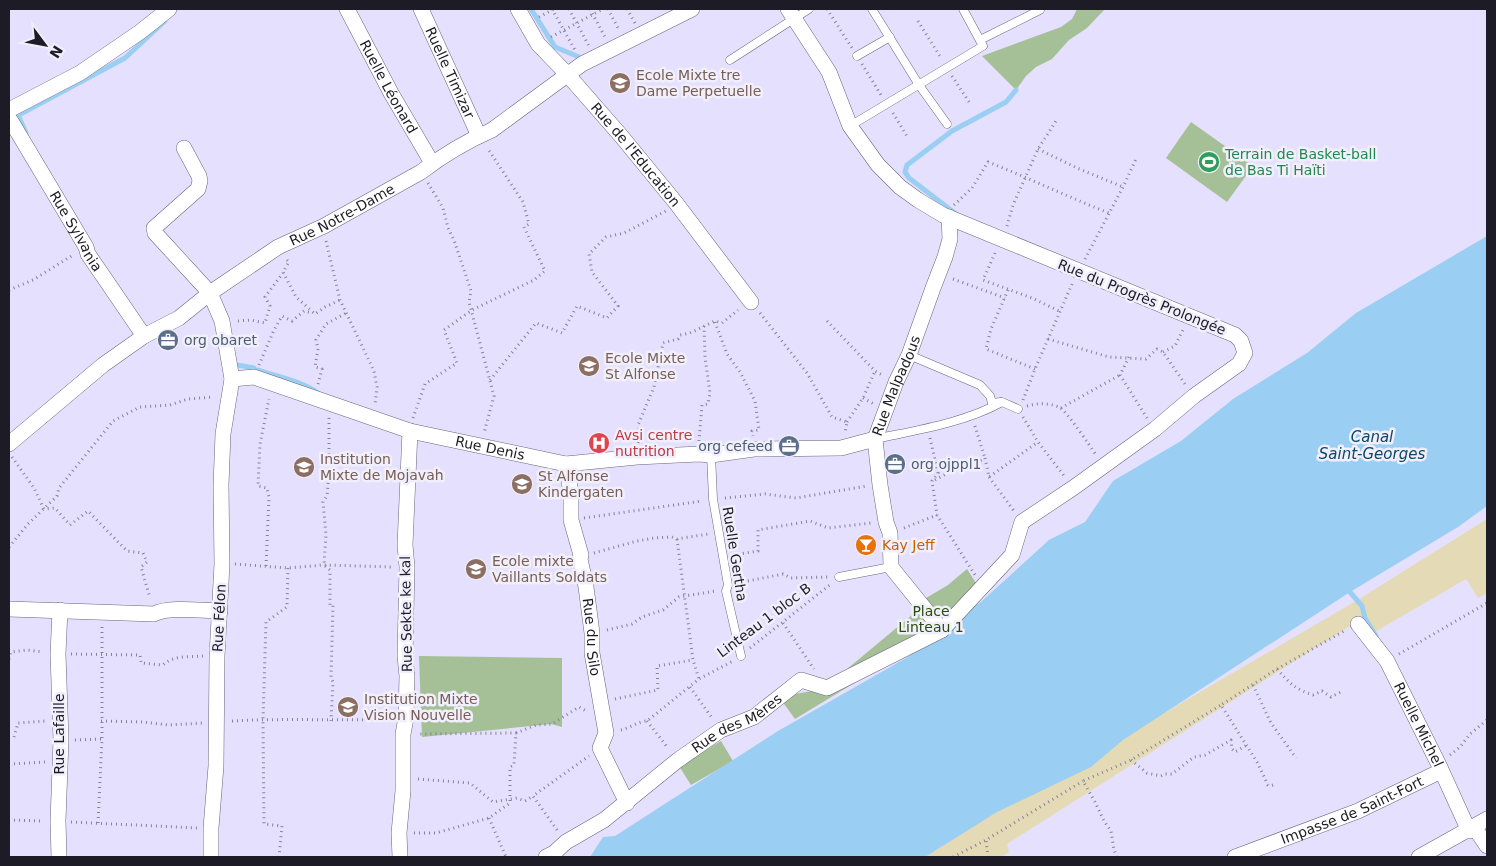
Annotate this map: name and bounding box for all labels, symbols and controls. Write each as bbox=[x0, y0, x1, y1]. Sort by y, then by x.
north arrow bbox=[20, 20, 70, 70]
street label: Ruelle Timizar bbox=[422, 24, 478, 121]
street label: Ruelle Léonard bbox=[357, 37, 421, 136]
text: N bbox=[46, 43, 66, 61]
place label: Ecole Mixte tre Dame Perpetuelle bbox=[636, 67, 761, 99]
school or university icon: Ecole Mixte tre Dame Perpetuelle bbox=[608, 71, 632, 95]
street label: Rue de l'Education bbox=[588, 99, 684, 210]
place label: Terrain de Basket-ball de Bas Ti Haïti bbox=[1224, 146, 1376, 178]
sports icon: Terrain de Basket-ball de Bas Ti Haïti bbox=[1197, 150, 1221, 174]
street label: Rue Notre-Dame bbox=[287, 180, 397, 249]
street label: Rue Sylvania bbox=[46, 188, 105, 274]
street label: Rue du Progrès Prolongée bbox=[1056, 256, 1228, 338]
office icon: org obaret bbox=[156, 328, 180, 352]
place label: org obaret bbox=[184, 332, 258, 348]
street label: Rue Malpadous bbox=[869, 333, 923, 438]
place label: Ecole Mixte St Alfonse bbox=[605, 350, 685, 382]
school or university icon: Ecole Mixte St Alfonse bbox=[577, 354, 601, 378]
place label: Avsi centre nutrition bbox=[615, 427, 692, 459]
water label: Canal Saint-Georges bbox=[1319, 428, 1425, 463]
hospital icon: Avsi centre nutrition bbox=[587, 431, 611, 455]
street label: Rue Denis bbox=[454, 433, 526, 463]
office icon: org cefeed bbox=[777, 434, 801, 458]
place label: org cefeed bbox=[698, 438, 773, 454]
place label: Institution Mixte de Mojavah bbox=[320, 451, 444, 483]
office icon: org ojppl1 bbox=[883, 452, 907, 476]
school or university icon: Institution Mixte de Mojavah bbox=[292, 455, 316, 479]
place label: org ojppl1 bbox=[911, 456, 981, 472]
place label: St Alfonse Kindergaten bbox=[538, 468, 623, 500]
school or university icon: St Alfonse Kindergaten bbox=[510, 472, 534, 496]
street label: Ruelle Gertha bbox=[720, 506, 750, 602]
bar icon: Kay Jeff bbox=[854, 533, 878, 557]
place label: Kay Jeff bbox=[882, 537, 935, 553]
place label: Ecole mixte Vaillants Soldats bbox=[492, 553, 607, 585]
street label: Rue Sekte ke kal bbox=[397, 556, 415, 672]
school or university icon: Ecole mixte Vaillants Soldats bbox=[464, 557, 488, 581]
street label: Linteau 1 bloc B bbox=[714, 580, 814, 660]
street label: Rue Félon bbox=[209, 583, 229, 653]
street label: Rue du Silo bbox=[580, 597, 604, 677]
park label: Place Linteau 1 bbox=[898, 603, 964, 635]
street label: Ruelle Michel bbox=[1391, 680, 1447, 769]
street label: Rue des Mères bbox=[689, 690, 785, 756]
place label: Institution Mixte Vision Nouvelle bbox=[364, 691, 478, 723]
street label: Rue Lafaille bbox=[51, 693, 67, 775]
school or university icon: Institution Mixte Vision Nouvelle bbox=[336, 695, 360, 719]
street label: Impasse de Saint-Fort bbox=[1279, 773, 1426, 847]

